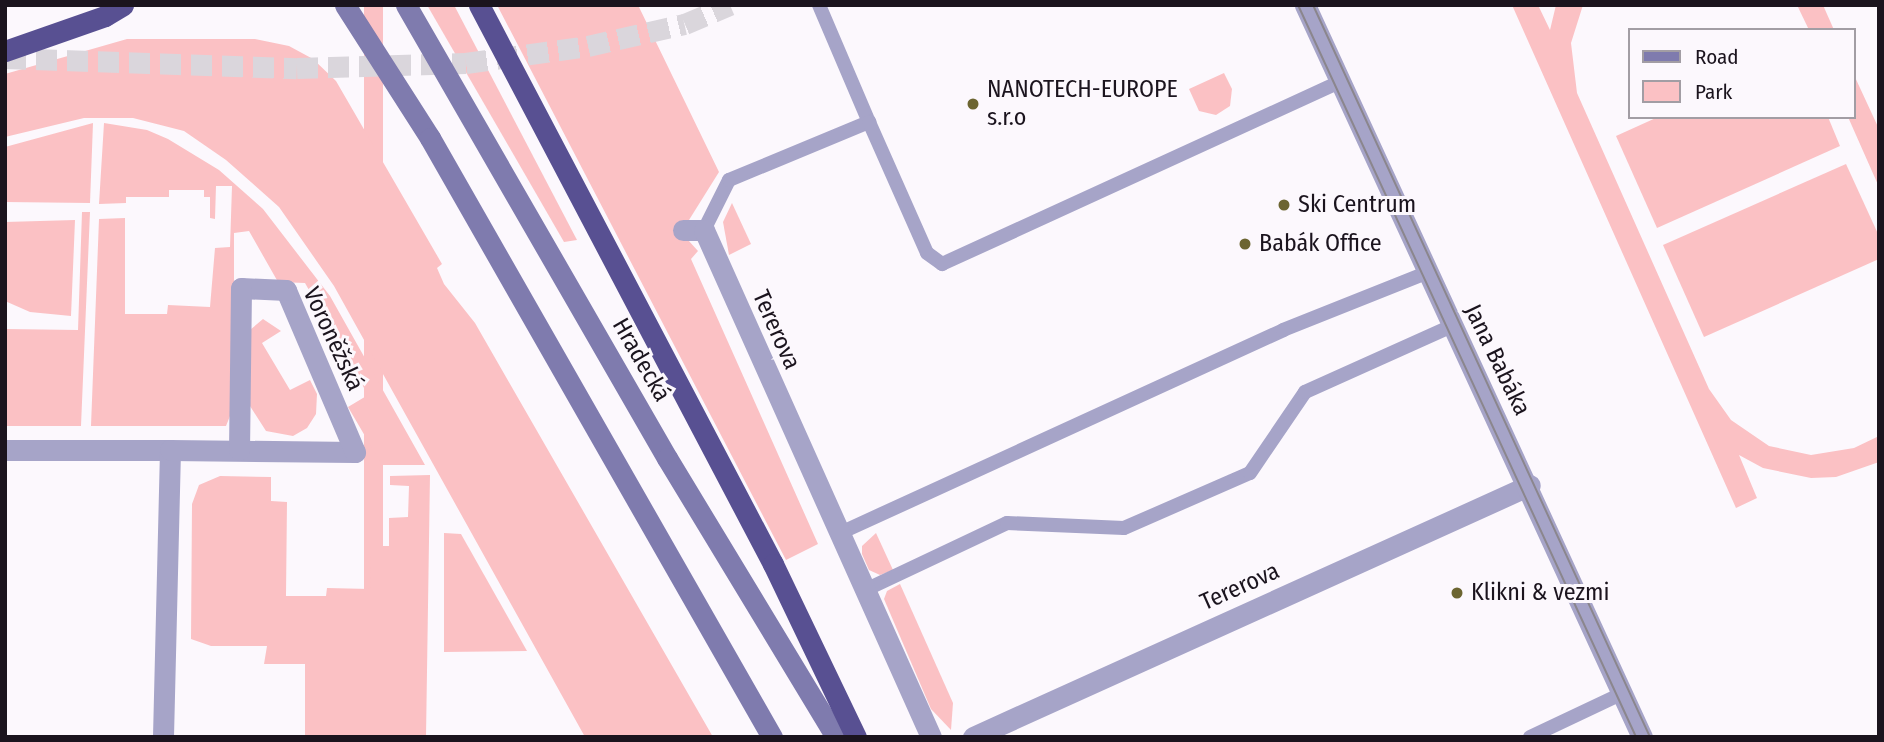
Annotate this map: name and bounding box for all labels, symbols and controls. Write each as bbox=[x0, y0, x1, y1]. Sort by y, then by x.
legend bbox=[1629, 28, 1856, 119]
text: Road bbox=[1695, 44, 1739, 70]
place label: NANOTECH-EUROPE s.r.o bbox=[987, 76, 1178, 132]
text: Park bbox=[1695, 79, 1732, 105]
marker: NANOTECH-EUROPE s.r.o bbox=[965, 96, 981, 112]
place label: Ski Centrum bbox=[1298, 191, 1416, 219]
marker: Ski Centrum bbox=[1276, 197, 1292, 213]
place label: Babák Office bbox=[1259, 230, 1382, 258]
marker: Babák Office bbox=[1237, 236, 1253, 252]
street label: Voroněžská bbox=[296, 283, 370, 395]
street label: Tererova bbox=[746, 286, 806, 374]
street label: Jana Babáka bbox=[1458, 300, 1536, 420]
street label: Hradecká bbox=[606, 313, 676, 407]
street label: Tererova bbox=[1196, 557, 1284, 617]
place label: Klikni & vezmi bbox=[1471, 579, 1609, 607]
marker: Klikni & vezmi bbox=[1449, 585, 1465, 601]

